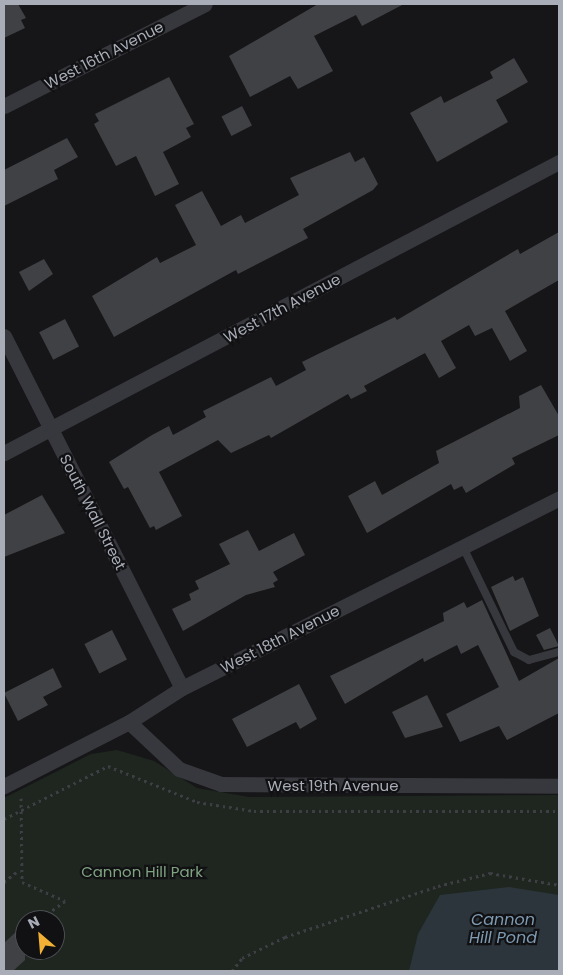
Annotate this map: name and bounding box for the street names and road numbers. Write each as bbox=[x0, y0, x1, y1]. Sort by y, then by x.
street label: West 16th Avenue bbox=[42, 17, 166, 93]
street label: West 17th Avenue bbox=[221, 270, 343, 346]
street label: South Wall Street bbox=[56, 451, 130, 573]
street label: West 18th Avenue bbox=[218, 601, 342, 677]
street label: West 19th Avenue bbox=[268, 777, 398, 795]

